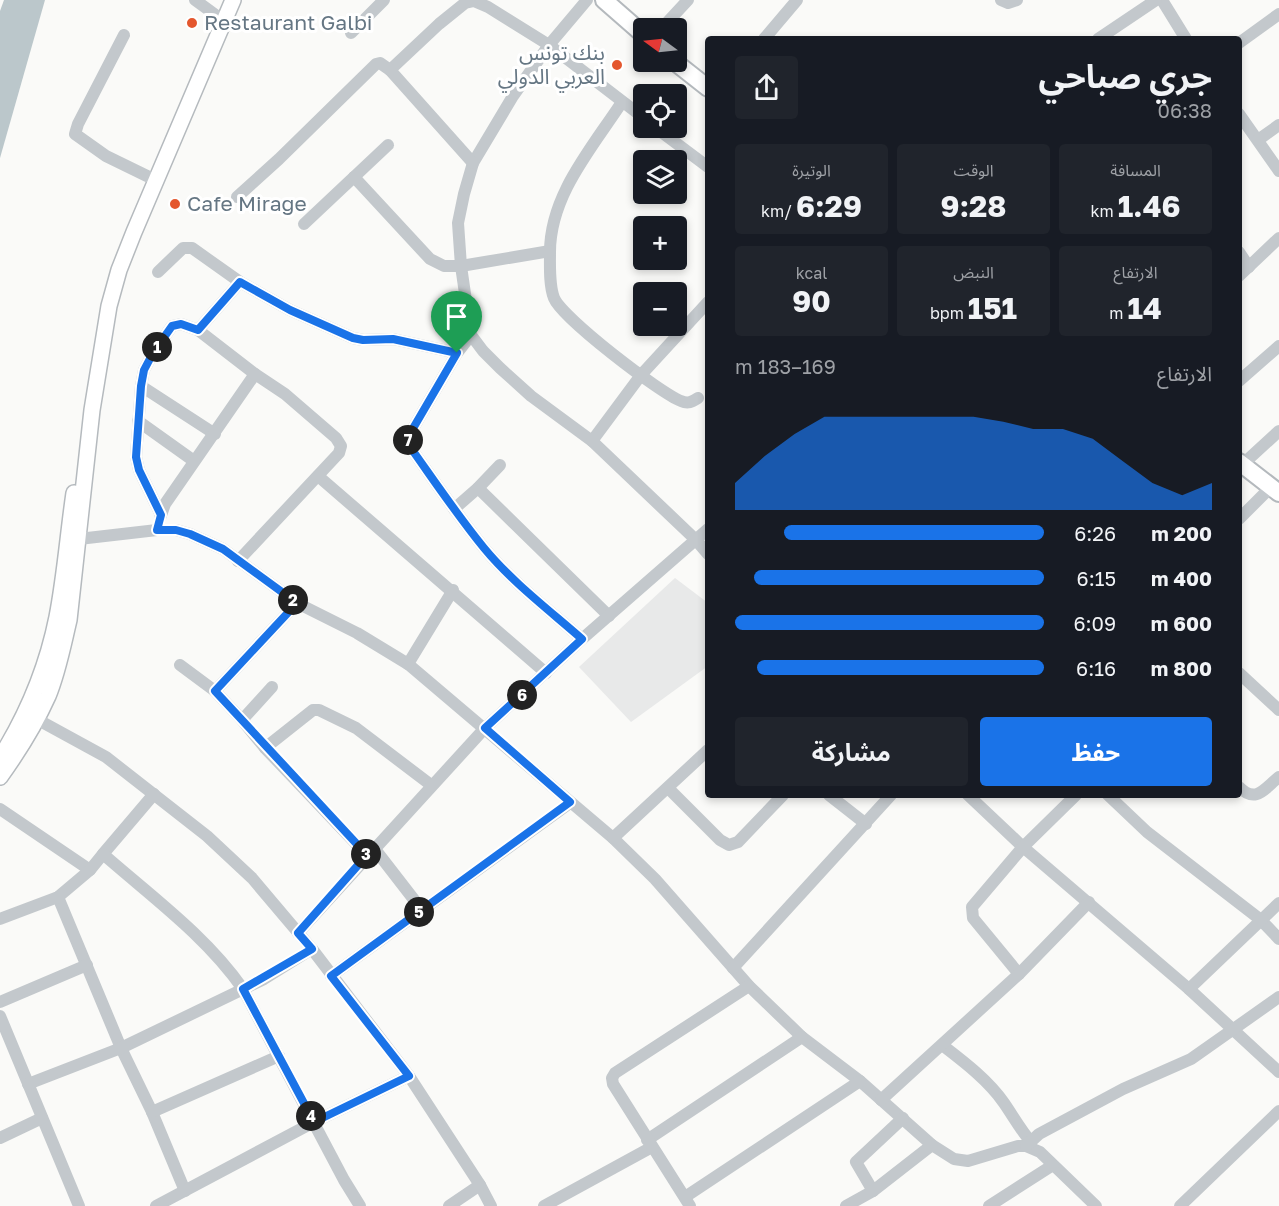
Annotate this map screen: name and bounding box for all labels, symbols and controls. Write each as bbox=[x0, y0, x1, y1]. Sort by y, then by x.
place label: Restaurant Galbi bbox=[204, 9, 372, 35]
marker: Restaurant Galbi bbox=[185, 16, 199, 30]
north arrow bbox=[633, 18, 687, 72]
map controls bbox=[633, 18, 687, 336]
place label: بنك تونس العربي الدولي bbox=[498, 39, 605, 93]
button: share bbox=[735, 56, 798, 119]
text: جري صباحي bbox=[1039, 56, 1212, 95]
marker: بنك تونس العربي الدولي bbox=[610, 58, 624, 72]
button: locate bbox=[633, 84, 687, 138]
text: 06:38 bbox=[1158, 98, 1212, 122]
button: layers bbox=[633, 150, 687, 204]
text: الوتيرة bbox=[792, 160, 831, 180]
text: الوقت bbox=[953, 160, 994, 180]
text: المسافة bbox=[1110, 160, 1161, 180]
text: 6:29 bbox=[796, 188, 862, 224]
text: 9:28 bbox=[940, 188, 1007, 224]
text: 1.46 bbox=[1118, 188, 1181, 224]
place label: Cafe Mirage bbox=[187, 190, 307, 216]
marker: Cafe Mirage bbox=[168, 197, 182, 211]
text: /km bbox=[761, 201, 796, 221]
text: km bbox=[1090, 201, 1118, 221]
button: + bbox=[633, 216, 687, 270]
text: النبض bbox=[953, 262, 994, 282]
text: الارتفاع bbox=[1114, 262, 1157, 282]
text: kcal bbox=[796, 263, 827, 283]
button: − bbox=[633, 282, 687, 336]
text: 90 bbox=[792, 283, 831, 319]
text: 151 bbox=[968, 290, 1017, 326]
text: 14 bbox=[1127, 290, 1162, 326]
pin bbox=[431, 291, 482, 353]
icon: arrive bbox=[440, 300, 473, 333]
text: bpm bbox=[930, 303, 968, 323]
text: m bbox=[1109, 303, 1127, 323]
pin: 1 bbox=[142, 332, 172, 362]
text: 1 bbox=[153, 337, 161, 357]
text: 169–183 m bbox=[735, 354, 836, 378]
text: الارتفاع bbox=[1157, 361, 1212, 385]
pin: 7 bbox=[393, 425, 423, 455]
text: 7 bbox=[404, 430, 412, 450]
text: 6:26 bbox=[1074, 521, 1116, 545]
text: 200 m bbox=[1151, 521, 1212, 545]
text: 6:15 bbox=[1077, 566, 1116, 590]
text: 400 m bbox=[1151, 566, 1212, 590]
pin: 2 bbox=[278, 585, 308, 615]
text: 2 bbox=[288, 590, 298, 610]
text: 6:09 bbox=[1073, 611, 1116, 635]
text: 600 m bbox=[1151, 611, 1212, 635]
text: 6:16 bbox=[1076, 656, 1116, 680]
text: 800 m bbox=[1151, 656, 1212, 680]
pin: 6 bbox=[507, 680, 537, 710]
text: 6 bbox=[517, 685, 527, 705]
button: مشاركة bbox=[735, 717, 968, 786]
button: حفظ bbox=[980, 717, 1212, 786]
pin: 3 bbox=[351, 839, 381, 869]
text: 3 bbox=[361, 844, 371, 864]
pin: 5 bbox=[404, 897, 434, 927]
text: 5 bbox=[414, 902, 424, 922]
pin: 4 bbox=[296, 1101, 326, 1131]
text: 4 bbox=[306, 1106, 316, 1126]

